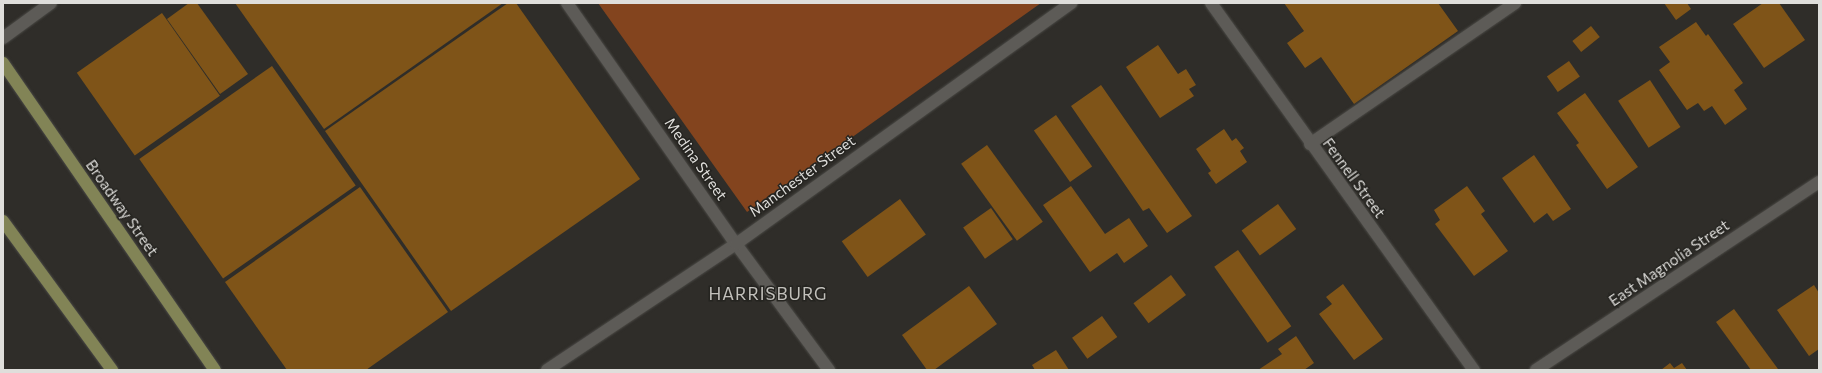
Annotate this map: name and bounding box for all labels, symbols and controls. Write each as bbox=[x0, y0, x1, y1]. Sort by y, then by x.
street label: Medina Street bbox=[661, 114, 731, 204]
street label: Manchester Street bbox=[746, 132, 858, 220]
street label: Fennell Street bbox=[1319, 135, 1389, 221]
street label: Broadway Street bbox=[82, 156, 162, 260]
street label: East Magnolia Street bbox=[1605, 216, 1733, 310]
district label: HARRISBURG bbox=[709, 284, 827, 304]

